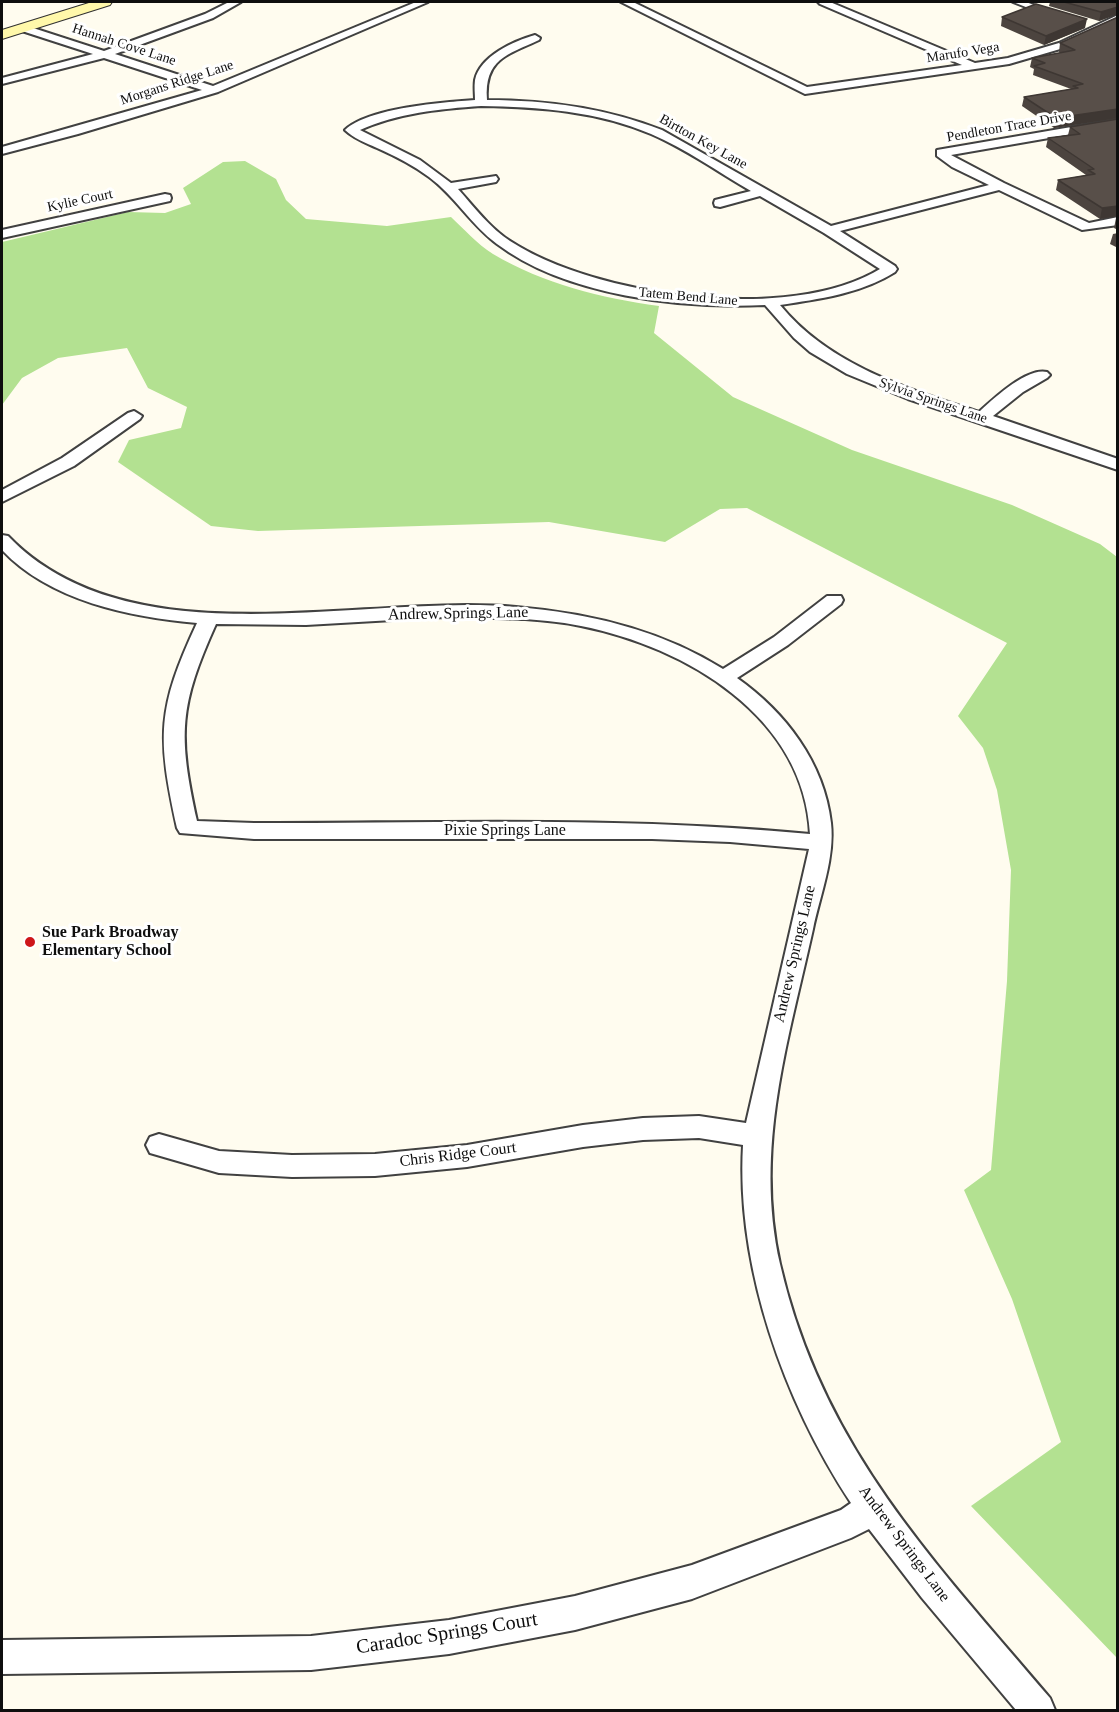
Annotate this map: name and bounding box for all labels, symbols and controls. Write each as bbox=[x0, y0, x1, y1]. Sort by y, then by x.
street label: Hannah Cove Lane bbox=[70, 20, 178, 70]
street label: Marufo Vega bbox=[925, 39, 1001, 67]
street label: Morgans Ridge Lane bbox=[118, 57, 236, 109]
street label: Pendleton Trace Drive bbox=[945, 108, 1073, 146]
street label: Birtton Key Lane bbox=[656, 111, 750, 173]
street label: Kylie Court bbox=[46, 186, 114, 216]
street label: Tatem Bend Lane bbox=[638, 284, 738, 310]
street label: Sylvia Springs Lane bbox=[877, 375, 989, 427]
street label: Andrew Springs Lane bbox=[388, 603, 528, 625]
street label: Pixie Springs Lane bbox=[444, 821, 566, 841]
street label: Andrew Springs Lane bbox=[770, 883, 820, 1025]
place label: Sue Park Broadway Elementary School bbox=[42, 923, 179, 961]
marker: Sue Park Broadway Elementary School bbox=[23, 935, 37, 949]
street label: Chris Ridge Court bbox=[399, 1138, 517, 1172]
street label: Andrew Springs Lane bbox=[854, 1482, 954, 1606]
street label: Caradoc Springs Court bbox=[355, 1608, 539, 1660]

